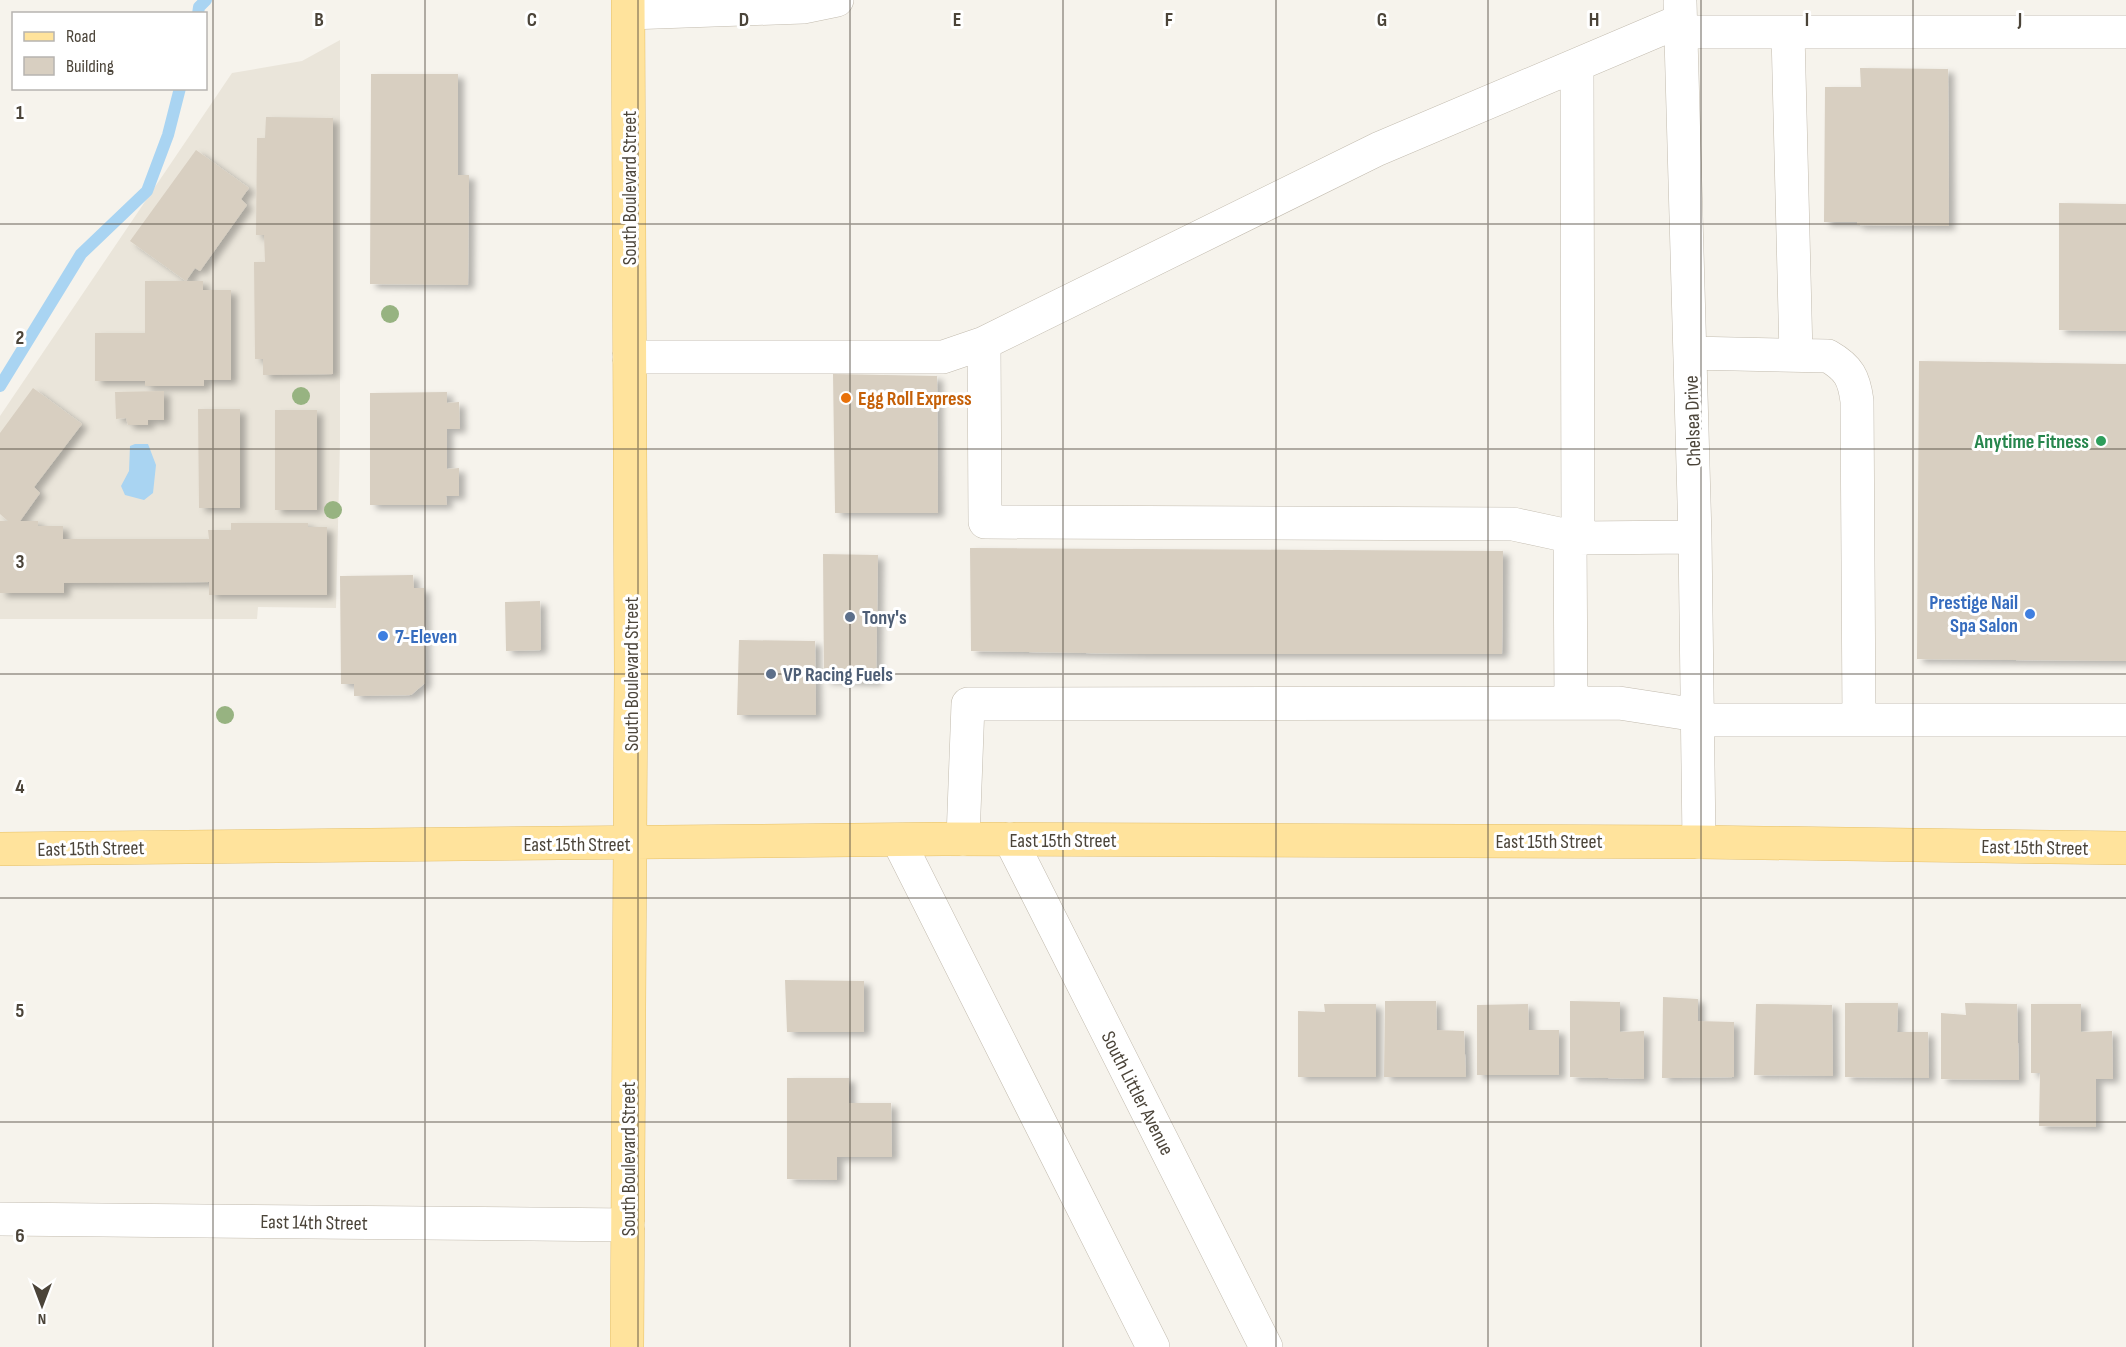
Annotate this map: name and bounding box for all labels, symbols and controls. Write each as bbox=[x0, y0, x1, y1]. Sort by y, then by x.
text: B bbox=[314, 8, 324, 32]
text: C bbox=[527, 8, 537, 32]
text: D bbox=[739, 8, 749, 32]
text: E bbox=[953, 8, 961, 32]
text: F bbox=[1165, 8, 1173, 32]
text: G bbox=[1377, 8, 1387, 32]
text: H bbox=[1589, 8, 1599, 32]
text: I bbox=[1805, 8, 1809, 32]
text: J bbox=[2017, 8, 2022, 32]
legend bbox=[12, 12, 207, 90]
text: Road bbox=[66, 26, 96, 47]
text: Building bbox=[66, 56, 114, 77]
text: 1 bbox=[16, 101, 24, 125]
street label: South Boulevard Street bbox=[618, 111, 642, 265]
text: 2 bbox=[16, 326, 24, 350]
street label: Chelsea Drive bbox=[1679, 375, 1707, 467]
place label: Egg Roll Express bbox=[858, 387, 972, 411]
marker: Egg Roll Express bbox=[839, 391, 853, 405]
place label: Anytime Fitness bbox=[1974, 430, 2089, 454]
marker: Anytime Fitness bbox=[2094, 434, 2108, 448]
text: 3 bbox=[16, 550, 25, 574]
place label: Prestige Nail Spa Salon bbox=[1929, 591, 2018, 638]
street label: South Boulevard Street bbox=[620, 597, 644, 751]
place label: Tony's bbox=[862, 606, 907, 630]
marker: Prestige Nail Spa Salon bbox=[2023, 607, 2037, 621]
marker: Tony's bbox=[843, 610, 857, 624]
place label: 7-Eleven bbox=[395, 625, 457, 649]
marker: 7-Eleven bbox=[376, 629, 390, 643]
place label: VP Racing Fuels bbox=[783, 663, 893, 687]
marker: VP Racing Fuels bbox=[764, 667, 778, 681]
text: 4 bbox=[15, 775, 25, 799]
street label: East 15th Street bbox=[1009, 829, 1117, 853]
street label: East 15th Street bbox=[1495, 830, 1603, 854]
street label: East 15th Street bbox=[523, 833, 631, 857]
street label: East 15th Street bbox=[1981, 835, 2089, 861]
street label: East 15th Street bbox=[37, 836, 145, 862]
text: 5 bbox=[16, 999, 25, 1023]
street label: South Littler Avenue bbox=[1096, 1027, 1179, 1159]
street label: South Boulevard Street bbox=[617, 1082, 641, 1236]
street label: East 14th Street bbox=[260, 1210, 368, 1236]
text: 6 bbox=[15, 1224, 25, 1248]
north arrow bbox=[12, 1275, 72, 1335]
text: N bbox=[38, 1309, 46, 1328]

